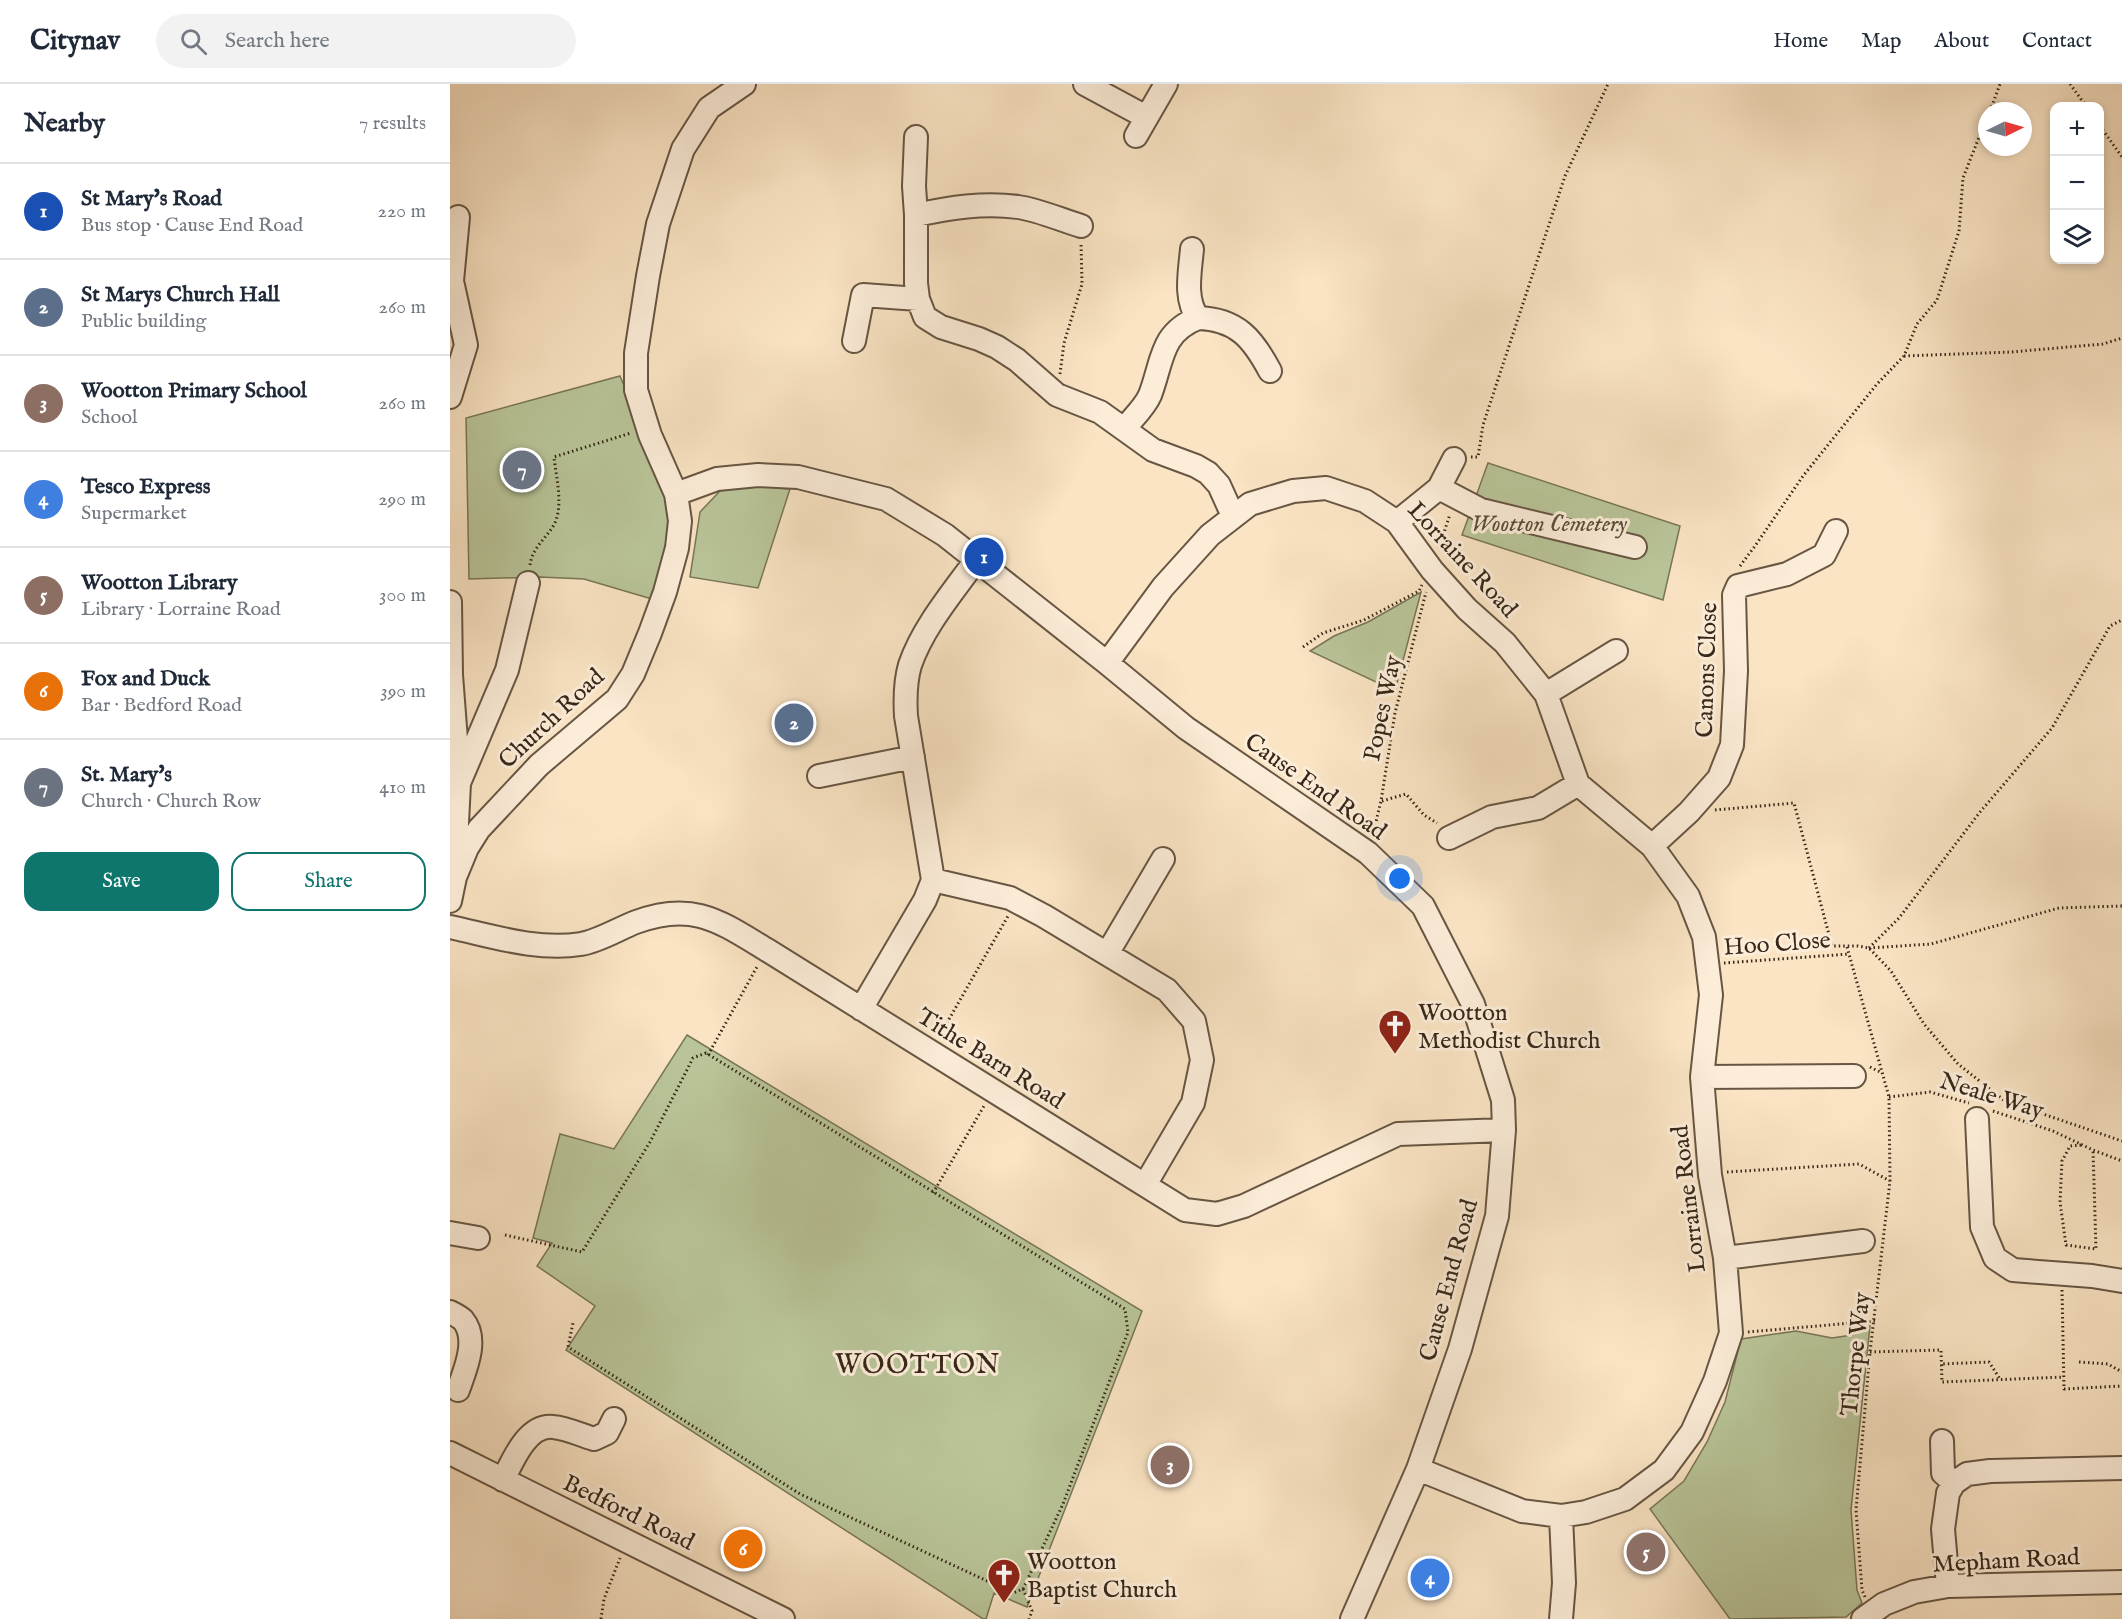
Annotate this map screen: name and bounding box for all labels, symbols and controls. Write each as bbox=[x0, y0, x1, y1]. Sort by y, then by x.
search box bbox=[156, 14, 576, 68]
text: Citynav bbox=[30, 24, 120, 59]
icon: search bbox=[177, 25, 210, 58]
text: Search here bbox=[225, 27, 330, 55]
text: Home bbox=[1773, 28, 1828, 55]
text: Map bbox=[1861, 28, 1901, 55]
text: About bbox=[1934, 28, 1989, 55]
text: Contact bbox=[2022, 28, 2092, 55]
north arrow bbox=[1978, 102, 2032, 156]
map controls bbox=[2050, 102, 2104, 264]
button: + bbox=[2050, 102, 2104, 156]
text: Nearby bbox=[24, 107, 105, 140]
text: 7 results bbox=[359, 111, 426, 136]
button: − bbox=[2050, 156, 2104, 210]
text: St Mary's Road bbox=[81, 185, 222, 213]
text: 1 bbox=[40, 199, 47, 224]
text: 220 m bbox=[378, 199, 426, 224]
button: layers bbox=[2050, 210, 2104, 264]
text: Bus stop · Cause End Road bbox=[81, 213, 303, 238]
text: St Marys Church Hall bbox=[81, 281, 279, 309]
text: 2 bbox=[39, 295, 48, 320]
text: 260 m bbox=[379, 295, 426, 320]
text: Public building bbox=[81, 309, 206, 334]
text: Wootton Primary School bbox=[81, 377, 307, 405]
text: 3 bbox=[40, 391, 47, 416]
text: 260 m bbox=[379, 391, 426, 416]
text: School bbox=[81, 405, 137, 430]
pin: 7 bbox=[502, 448, 542, 492]
text: Tesco Express bbox=[81, 473, 211, 501]
text: 4 bbox=[39, 487, 48, 512]
text: 290 m bbox=[378, 487, 426, 512]
street label: Lorraine Road bbox=[1400, 495, 1524, 625]
text: Supermarket bbox=[81, 501, 187, 526]
park label: Wootton Cemetery bbox=[1471, 509, 1628, 540]
pin: 1 bbox=[964, 534, 1004, 580]
text: Wootton Library bbox=[81, 569, 238, 597]
text: 5 bbox=[40, 583, 47, 608]
text: 300 m bbox=[379, 583, 426, 608]
text: Library · Lorraine Road bbox=[81, 597, 281, 622]
street label: Canons Close bbox=[1690, 602, 1725, 738]
street label: Popes Way bbox=[1357, 652, 1410, 764]
street label: Church Road bbox=[493, 662, 612, 776]
text: Fox and Duck bbox=[81, 665, 210, 693]
text: 6 bbox=[39, 679, 48, 704]
text: 390 m bbox=[380, 679, 426, 704]
text: Bar · Bedford Road bbox=[81, 693, 242, 718]
pin: 2 bbox=[774, 700, 814, 746]
street label: Cause End Road bbox=[1238, 727, 1392, 848]
text: St. Mary's bbox=[81, 761, 172, 789]
text: 7 bbox=[39, 775, 48, 800]
text: 410 m bbox=[379, 775, 426, 800]
text: Church · Church Row bbox=[81, 789, 261, 814]
button: Save bbox=[24, 852, 219, 911]
button: Share bbox=[231, 852, 426, 911]
your location bbox=[1385, 864, 1414, 893]
street label: Hoo Close bbox=[1722, 925, 1832, 964]
place label: Wootton Methodist Church bbox=[1418, 998, 1601, 1057]
street label: Tithe Barn Road bbox=[911, 1002, 1070, 1117]
church icon: Wootton Methodist Church bbox=[1377, 1008, 1413, 1055]
street label: Neale Way bbox=[1936, 1066, 2048, 1127]
street label: Lorraine Road bbox=[1665, 1123, 1714, 1274]
street label: Cause End Road bbox=[1413, 1196, 1486, 1365]
street label: Thorpe Way bbox=[1835, 1290, 1878, 1418]
district label: WOOTTON bbox=[835, 1349, 1001, 1383]
pin: 3 bbox=[1150, 1442, 1190, 1488]
street label: Bedford Road bbox=[558, 1468, 699, 1559]
pin: 6 bbox=[724, 1526, 762, 1572]
pin: 5 bbox=[1626, 1530, 1666, 1574]
street label: Mepham Road bbox=[1932, 1542, 2081, 1581]
place label: Wootton Baptist Church bbox=[1027, 1547, 1177, 1606]
pin: 4 bbox=[1410, 1556, 1450, 1600]
church icon: Wootton Baptist Church bbox=[986, 1557, 1022, 1604]

